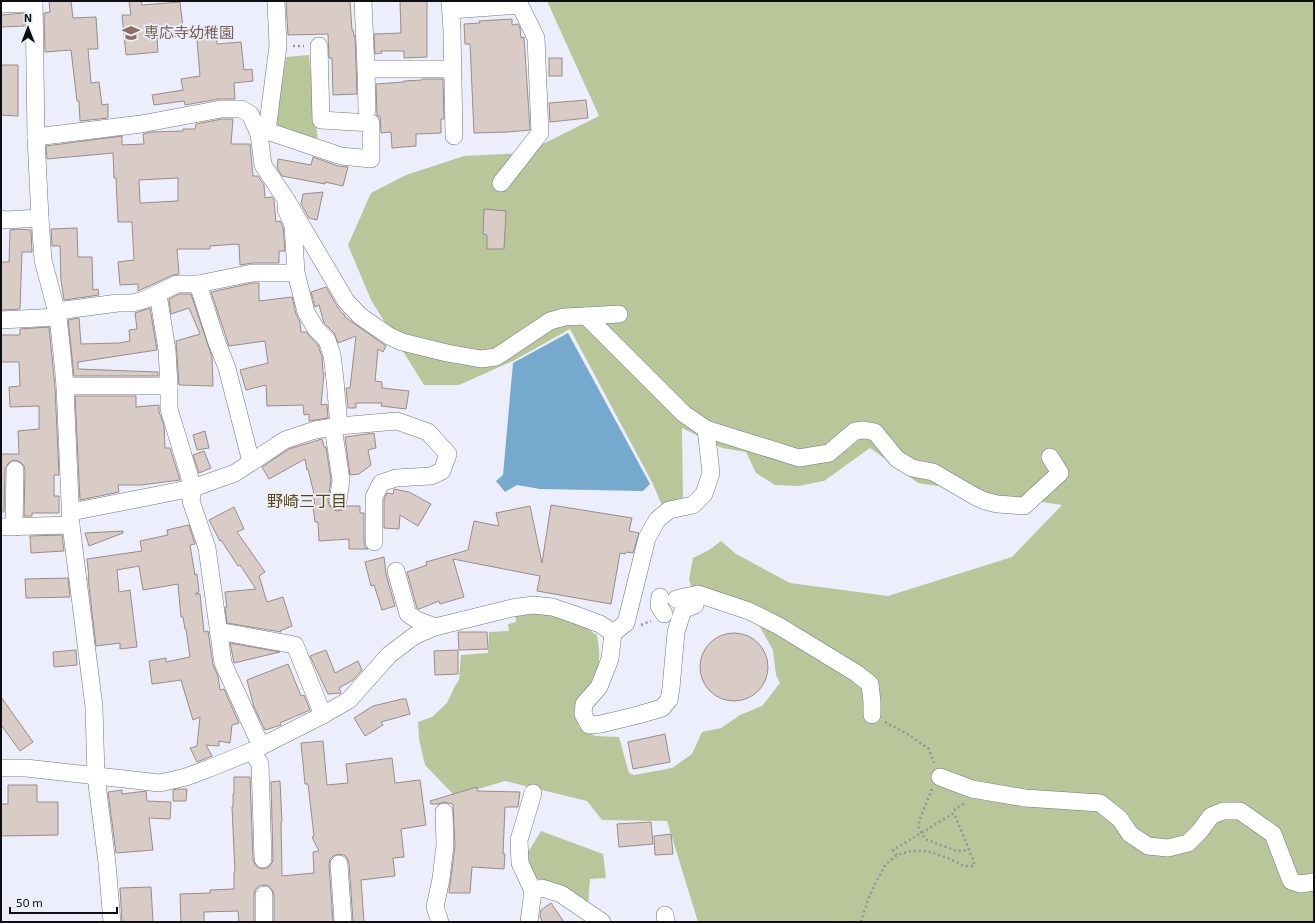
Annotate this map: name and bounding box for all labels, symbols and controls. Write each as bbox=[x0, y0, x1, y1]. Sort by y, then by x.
north arrow bbox=[8, 8, 48, 48]
text: N bbox=[24, 11, 32, 24]
school or university icon: 専応寺幼稚園 bbox=[121, 23, 141, 43]
place label: 専応寺幼稚園 bbox=[144, 23, 234, 41]
district label: 野崎三丁目 bbox=[267, 491, 347, 510]
scale bar bbox=[10, 889, 117, 915]
text: 50 m bbox=[16, 895, 43, 909]

